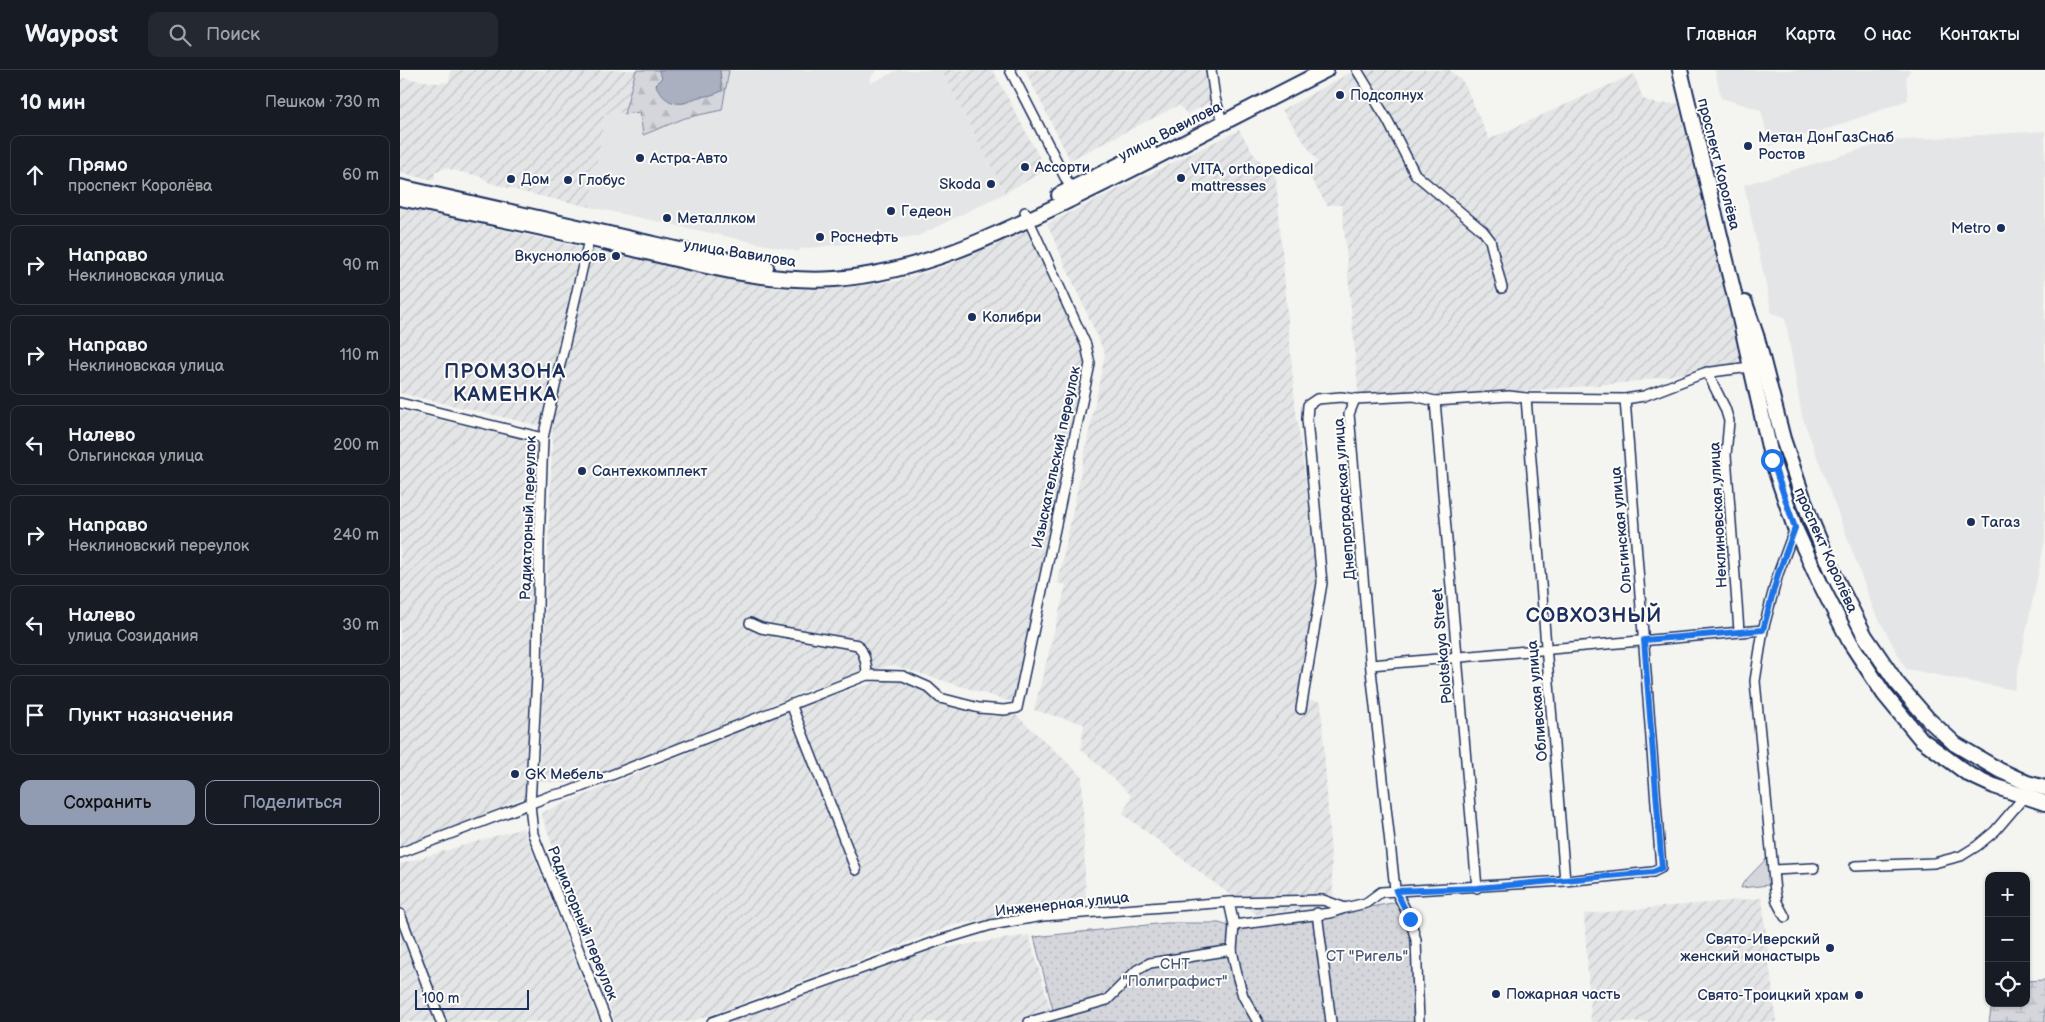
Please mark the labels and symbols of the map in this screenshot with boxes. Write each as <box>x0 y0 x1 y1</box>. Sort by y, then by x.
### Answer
place label: Подсолнух <box>1350 86 1424 105</box>
marker: Подсолнух <box>1334 89 1346 101</box>
street label: проспект Королёва <box>1693 96 1744 232</box>
street label: улица Вавилова <box>1115 97 1225 166</box>
place label: Метан ДонГазСнаб Ростов <box>1758 128 1894 164</box>
marker: Метан ДонГазСнаб Ростов <box>1742 140 1754 152</box>
place label: Астра-Авто <box>649 149 728 168</box>
marker: Астра-Авто <box>634 152 646 164</box>
place label: Ассорти <box>1034 158 1090 177</box>
place label: VITA, orthopedical mattresses <box>1191 160 1313 196</box>
marker: Ассорти <box>1019 161 1031 173</box>
place label: Дом <box>521 170 549 189</box>
place label: Глобус <box>578 171 626 190</box>
marker: VITA, orthopedical mattresses <box>1175 172 1187 184</box>
marker: Дом <box>505 173 517 185</box>
marker: Глобус <box>562 174 574 186</box>
place label: Skoda <box>939 175 981 194</box>
marker: Skoda <box>985 178 997 190</box>
place label: Гедеон <box>901 202 951 221</box>
marker: Гедеон <box>885 205 897 217</box>
place label: Металлком <box>677 209 756 228</box>
marker: Металлком <box>661 212 673 224</box>
place label: Metro <box>1951 219 1991 238</box>
marker: Metro <box>1995 222 2007 234</box>
place label: Роснефть <box>830 228 899 247</box>
marker: Роснефть <box>814 231 826 243</box>
street label: улица Вавилова <box>683 235 797 272</box>
place label: Вкуснолюбов <box>514 247 606 266</box>
marker: Вкуснолюбов <box>610 250 622 262</box>
place label: Колибри <box>982 308 1041 327</box>
marker: Колибри <box>966 311 978 323</box>
district label: ПРОМЗОНА КАМЕНКА <box>444 360 566 407</box>
street label: Изыскательский переулок <box>1028 364 1085 550</box>
street label: Днепроградская улица <box>1329 417 1360 581</box>
street label: Радиаторный переулок <box>516 435 541 601</box>
street label: Неклиновская улица <box>1705 441 1732 589</box>
route start <box>1761 449 1784 472</box>
place label: Сантехкомплект <box>592 462 708 481</box>
marker: Сантехкомплект <box>576 465 588 477</box>
street label: Ольгинская улица <box>1606 466 1637 594</box>
street label: проспект Королёва <box>1789 484 1862 616</box>
place label: Тагаз <box>1981 513 2020 532</box>
marker: Тагаз <box>1965 516 1977 528</box>
street label: Polotskaya Street <box>1428 587 1457 705</box>
district label: СОВХОЗНЫЙ <box>1526 602 1662 628</box>
street label: Обливская улица <box>1523 639 1552 762</box>
place label: GK Мебель <box>525 765 604 784</box>
marker: GK Мебель <box>509 768 521 780</box>
street label: Радиаторный переулок <box>543 843 622 1003</box>
street label: Инженерная улица <box>994 888 1130 921</box>
route end <box>1399 908 1422 931</box>
place label: Свято-Иверский женский монастырь <box>1680 930 1821 966</box>
marker: Свято-Иверский женский монастырь <box>1824 942 1836 954</box>
park label: СТ "Ригель" <box>1326 947 1408 966</box>
park label: СНТ "Полиграфист" <box>1122 955 1228 991</box>
place label: Пожарная часть <box>1506 985 1621 1004</box>
place label: Свято-Троицкий храм <box>1698 986 1849 1005</box>
scale bar <box>415 987 529 1010</box>
marker: Пожарная часть <box>1490 988 1502 1000</box>
marker: Свято-Троицкий храм <box>1853 989 1865 1001</box>

